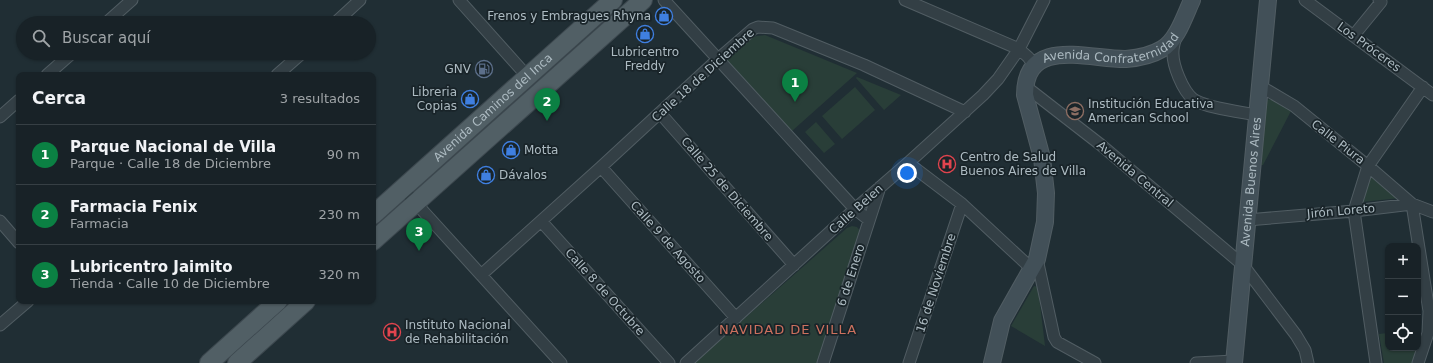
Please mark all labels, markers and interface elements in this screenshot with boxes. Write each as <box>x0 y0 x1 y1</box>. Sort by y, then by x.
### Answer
shop icon: Frenos y Embragues Rhyna <box>654 6 674 26</box>
place label: Frenos y Embragues Rhyna <box>487 9 651 23</box>
search box <box>16 16 376 60</box>
street label: Los Próceres <box>1334 19 1404 75</box>
shop icon: Lubricentro Freddy <box>635 24 655 44</box>
street label: Calle 18 de Diciembre <box>649 25 757 125</box>
icon: search <box>30 27 52 49</box>
text: Buscar aquí <box>62 29 150 47</box>
street label: Avenida Confraternidad <box>1041 30 1182 66</box>
place label: Lubricentro Freddy <box>611 45 679 73</box>
street label: Avenida Caminos del Inca <box>431 51 555 164</box>
fuel station icon: GNV <box>474 59 494 79</box>
place label: GNV <box>445 62 472 76</box>
pin: 1 <box>782 69 808 102</box>
place label: Libreria Copias <box>412 85 457 113</box>
text: Cerca <box>32 88 86 108</box>
pin: 2 <box>534 88 560 121</box>
shop icon: Libreria Copias <box>460 89 480 109</box>
text: 3 resultados <box>280 91 360 106</box>
place label: Institución Educativa American School <box>1088 97 1214 125</box>
school or university icon: Institución Educativa American School <box>1065 101 1085 121</box>
street label: Avenida Buenos Aires <box>1238 116 1264 247</box>
street label: Calle Piura <box>1309 117 1367 167</box>
street label: Calle 25 de Diciembre <box>678 134 776 244</box>
text: Parque Nacional de Villa <box>70 138 276 156</box>
street label: Avenida Central <box>1094 138 1176 210</box>
shop icon: Motta <box>501 140 521 160</box>
place label: Motta <box>524 143 558 157</box>
text: 1 <box>40 147 50 162</box>
text: 90 m <box>327 147 360 162</box>
place label: Centro de Salud Buenos Aires de Villa <box>960 150 1086 178</box>
hospital icon: Centro de Salud Buenos Aires de Villa <box>937 154 957 174</box>
text: Parque · Calle 18 de Diciembre <box>70 156 271 171</box>
your location <box>897 163 917 183</box>
shop icon: Dávalos <box>476 165 496 185</box>
place label: Dávalos <box>499 168 547 182</box>
street label: Calle Belen <box>826 181 886 237</box>
text: Farmacia Fenix <box>70 198 197 216</box>
street label: Calle 9 de Agosto <box>628 198 708 286</box>
street label: Jirón Loreto <box>1305 201 1376 221</box>
text: 2 <box>40 207 50 222</box>
text: 230 m <box>318 207 360 222</box>
text: Farmacia <box>70 216 129 231</box>
pin: 3 <box>406 218 432 251</box>
street label: 16 de Noviembre <box>913 232 959 334</box>
street label: 6 de Enero <box>834 242 868 308</box>
map controls <box>1385 243 1421 351</box>
button: + <box>1385 243 1421 279</box>
street label: Calle 8 de Octubre <box>562 246 648 338</box>
text: Lubricentro Jaimito <box>70 258 232 276</box>
text: 3 <box>40 267 50 282</box>
text: 320 m <box>318 267 360 282</box>
text: Tienda · Calle 10 de Diciembre <box>70 276 270 291</box>
button: − <box>1385 279 1421 315</box>
button: locate <box>1385 315 1421 351</box>
place label: Instituto Nacional de Rehabilitación <box>405 318 511 346</box>
hospital icon: Instituto Nacional de Rehabilitación <box>382 322 402 342</box>
district label: NAVIDAD DE VILLA <box>719 322 857 337</box>

